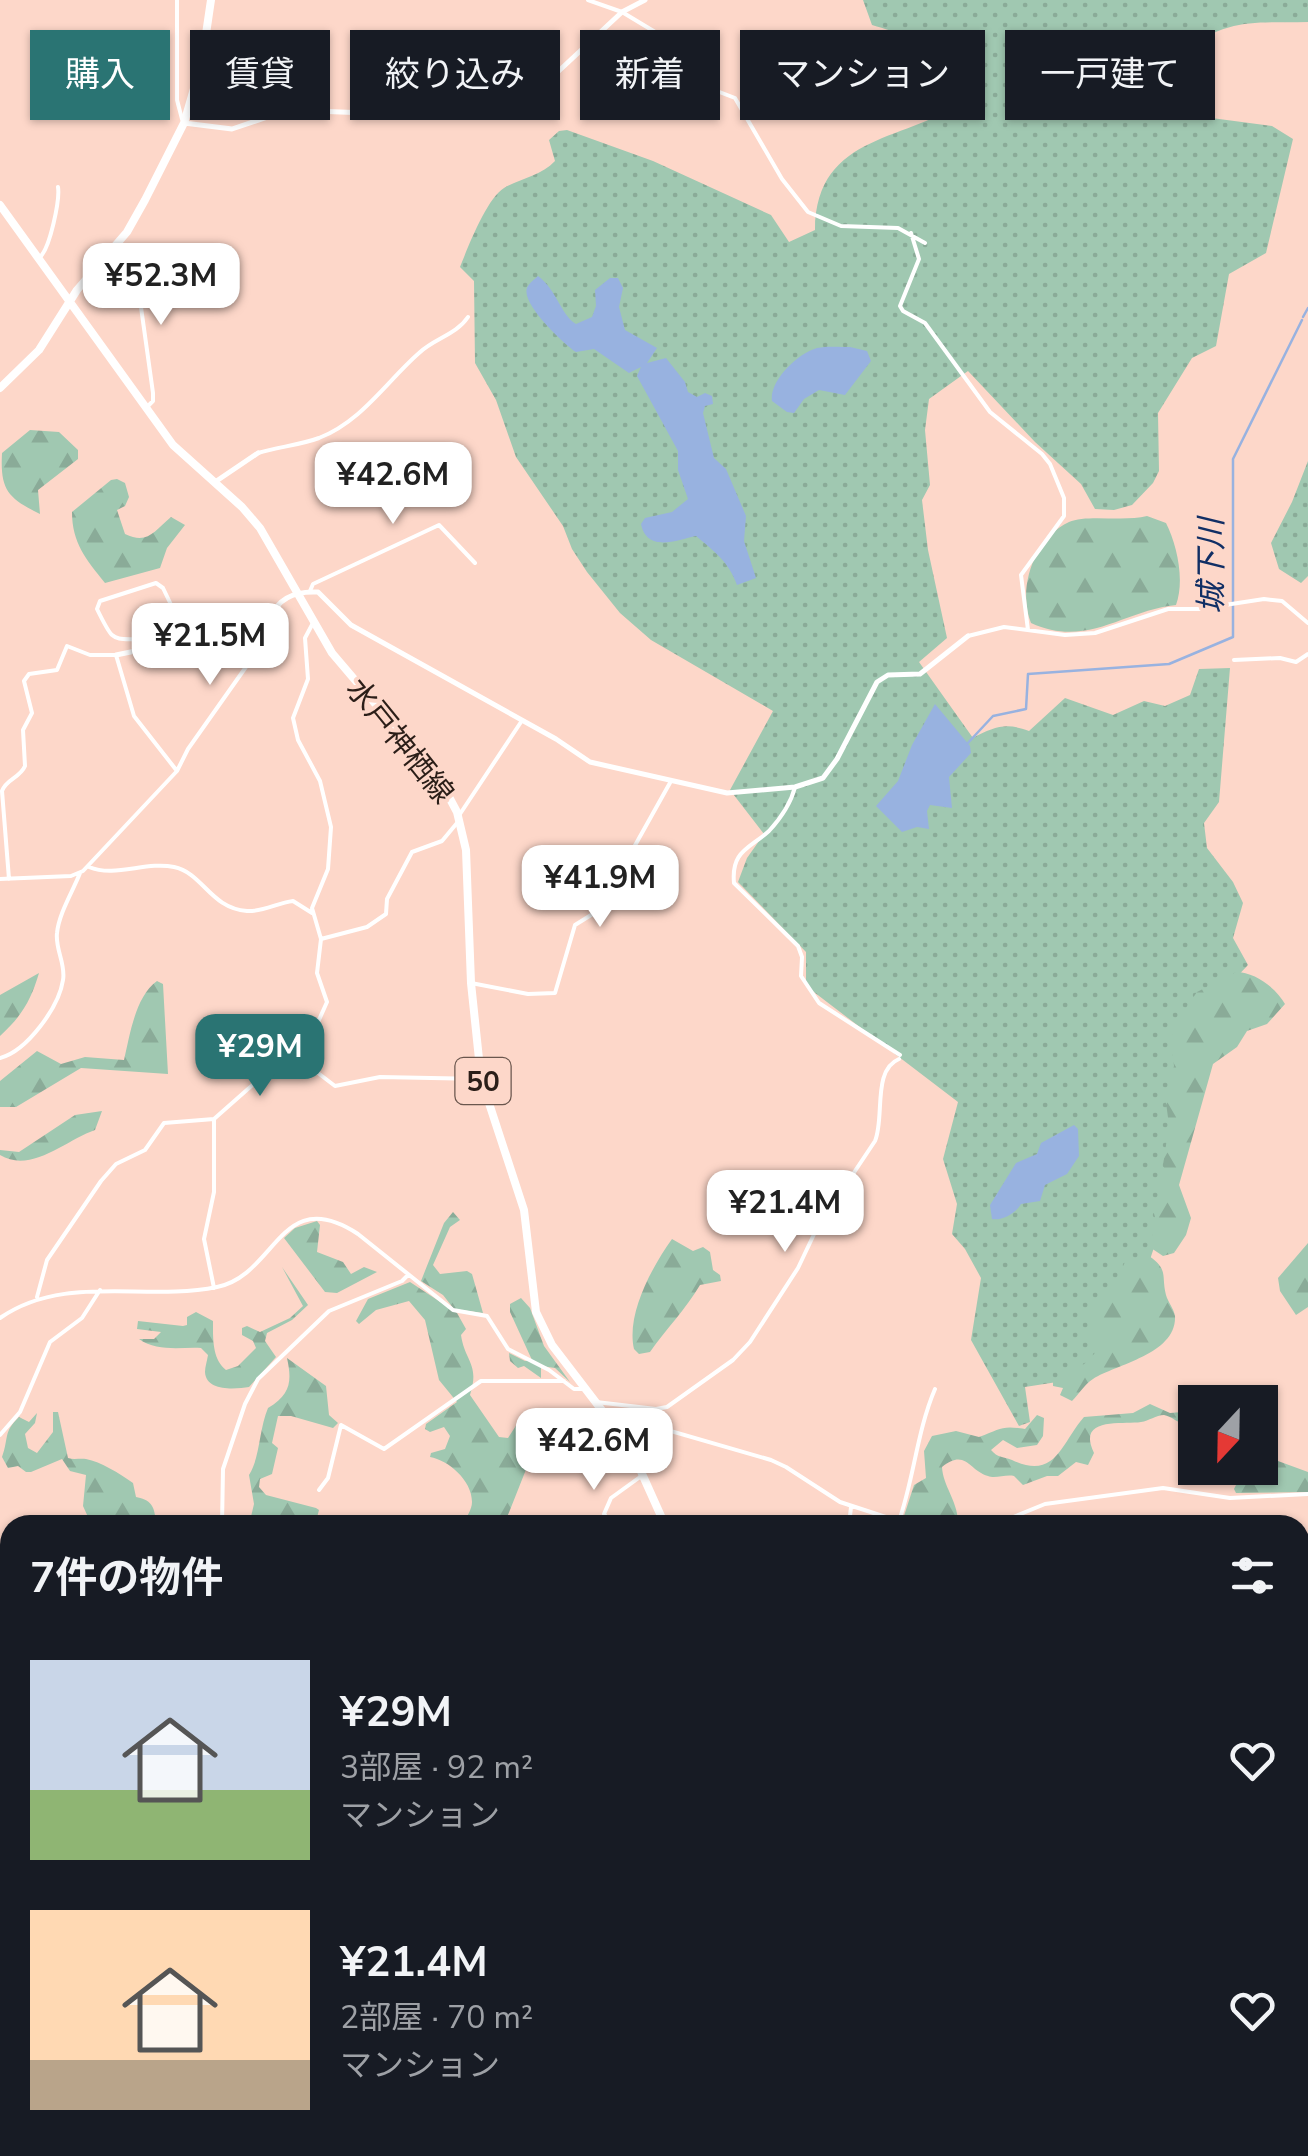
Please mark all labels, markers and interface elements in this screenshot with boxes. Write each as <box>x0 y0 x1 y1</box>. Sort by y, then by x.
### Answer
chip: 購入 <box>30 30 170 120</box>
chip: 賃貸 <box>190 30 330 120</box>
chip: 絞り込み <box>350 30 560 120</box>
chip: 新着 <box>580 30 720 120</box>
chip: マンション <box>740 30 985 120</box>
chip: 一戸建て <box>1005 30 1215 120</box>
pin: ¥52.3M <box>80 243 242 328</box>
text: ¥52.3M <box>105 254 217 297</box>
pin: ¥42.6M <box>312 442 474 527</box>
text: ¥42.6M <box>337 453 449 496</box>
water label: 城下川 <box>1190 515 1233 614</box>
pin: ¥21.5M <box>129 603 291 688</box>
text: ¥21.5M <box>154 614 266 657</box>
street label: 水戸神栖線 <box>336 670 463 813</box>
pin: ¥41.9M <box>519 845 681 930</box>
text: ¥41.9M <box>544 856 656 899</box>
pin: ¥29M <box>201 1014 319 1099</box>
text: ¥29M <box>217 1025 303 1068</box>
road number: 50 <box>456 1058 510 1104</box>
pin: ¥21.4M <box>704 1170 866 1255</box>
text: ¥21.4M <box>729 1181 841 1224</box>
north arrow <box>1178 1385 1278 1485</box>
map controls <box>1178 1385 1278 1485</box>
pin: ¥42.6M <box>513 1408 675 1493</box>
text: ¥42.6M <box>538 1419 650 1462</box>
icon: filters <box>1225 1548 1280 1603</box>
text: 7件の物件 <box>30 1550 223 1607</box>
text: ¥29M <box>340 1684 452 1741</box>
icon: home <box>110 1700 230 1820</box>
icon: heart <box>1225 1733 1280 1788</box>
text: 3部屋 · 92 m² <box>340 1746 533 1789</box>
text: マンション <box>340 1794 500 1837</box>
text: ¥21.4M <box>340 1934 488 1991</box>
icon: home <box>110 1950 230 2070</box>
icon: heart <box>1225 1983 1280 2038</box>
text: 2部屋 · 70 m² <box>340 1996 533 2039</box>
text: マンション <box>340 2044 500 2087</box>

